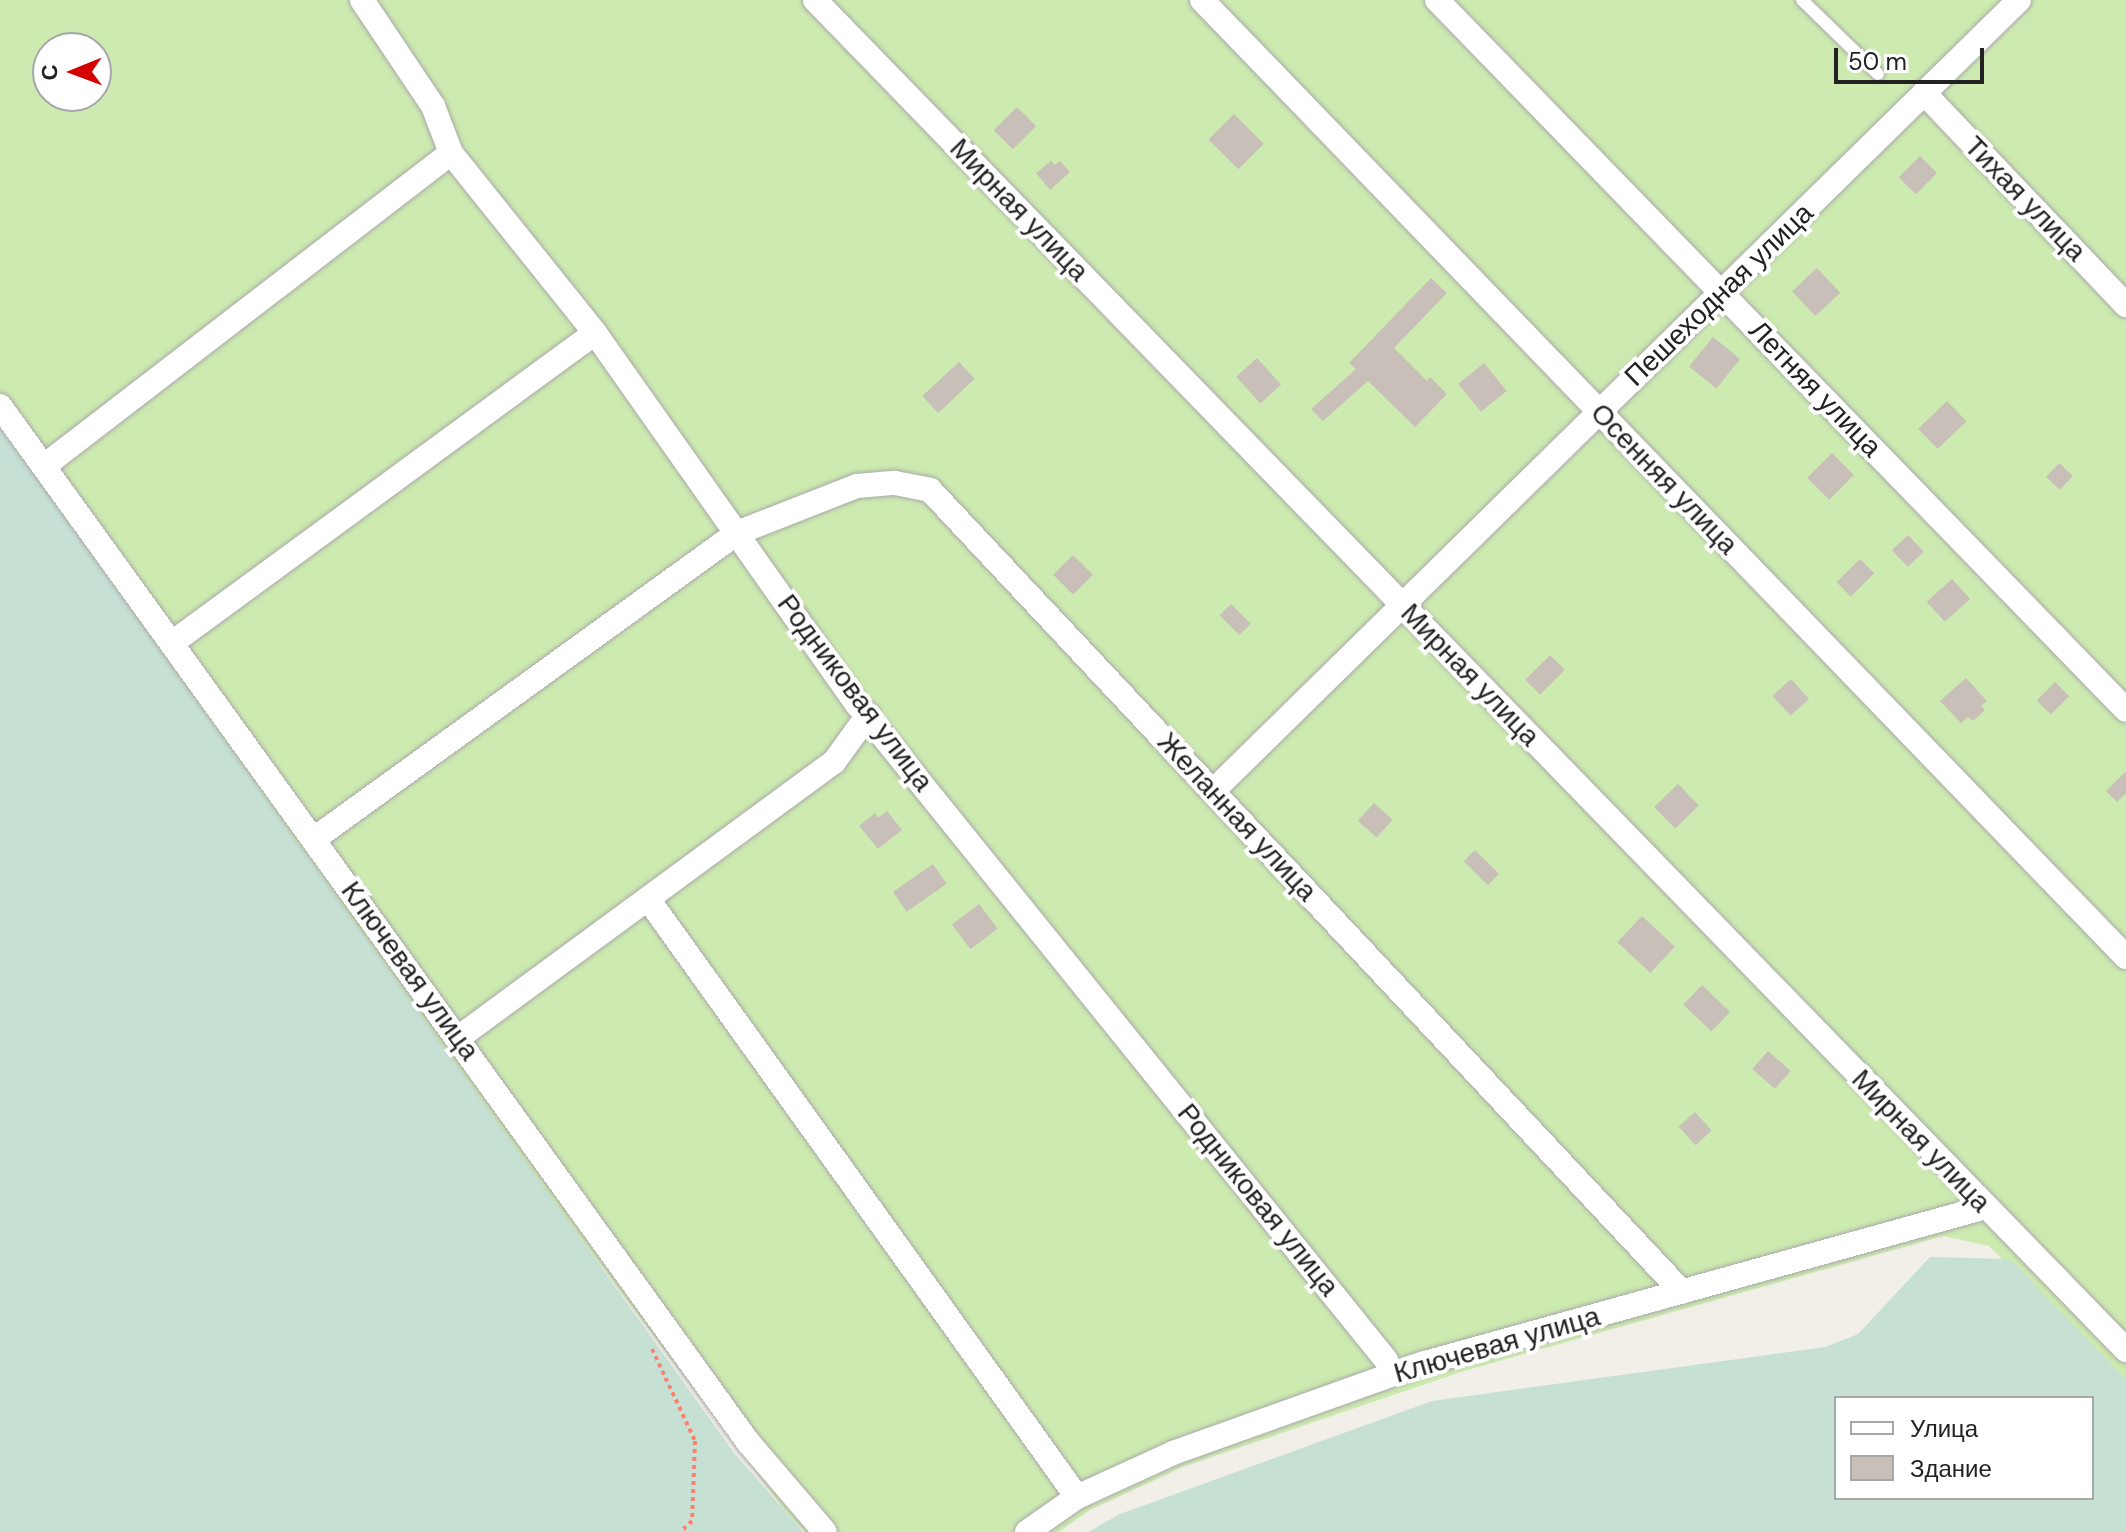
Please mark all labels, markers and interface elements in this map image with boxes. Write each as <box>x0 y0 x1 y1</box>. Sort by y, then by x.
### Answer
north arrow <box>32 32 112 112</box>
scale bar <box>1838 32 1988 82</box>
text: 50 m <box>1848 46 1907 77</box>
text: С <box>35 64 64 81</box>
street label: Тихая улица <box>1957 130 2093 268</box>
street label: Мирная улица <box>943 132 1095 288</box>
street label: Пешеходная улица <box>1618 197 1820 393</box>
street label: Летняя улица <box>1742 314 1888 464</box>
street label: Осенняя улица <box>1583 396 1745 562</box>
street label: Родниковая улица <box>770 588 940 798</box>
street label: Мирная улица <box>1394 597 1546 753</box>
street label: Желанная улица <box>1150 726 1324 908</box>
street label: Ключевая улица <box>334 875 486 1067</box>
street label: Мирная улица <box>1845 1063 1997 1219</box>
street label: Родниковая улица <box>1170 1097 1346 1303</box>
street label: Ключевая улица <box>1390 1300 1604 1390</box>
legend <box>1834 1396 2094 1500</box>
text: Улица <box>1910 1413 1978 1444</box>
text: Здание <box>1910 1453 1992 1484</box>

